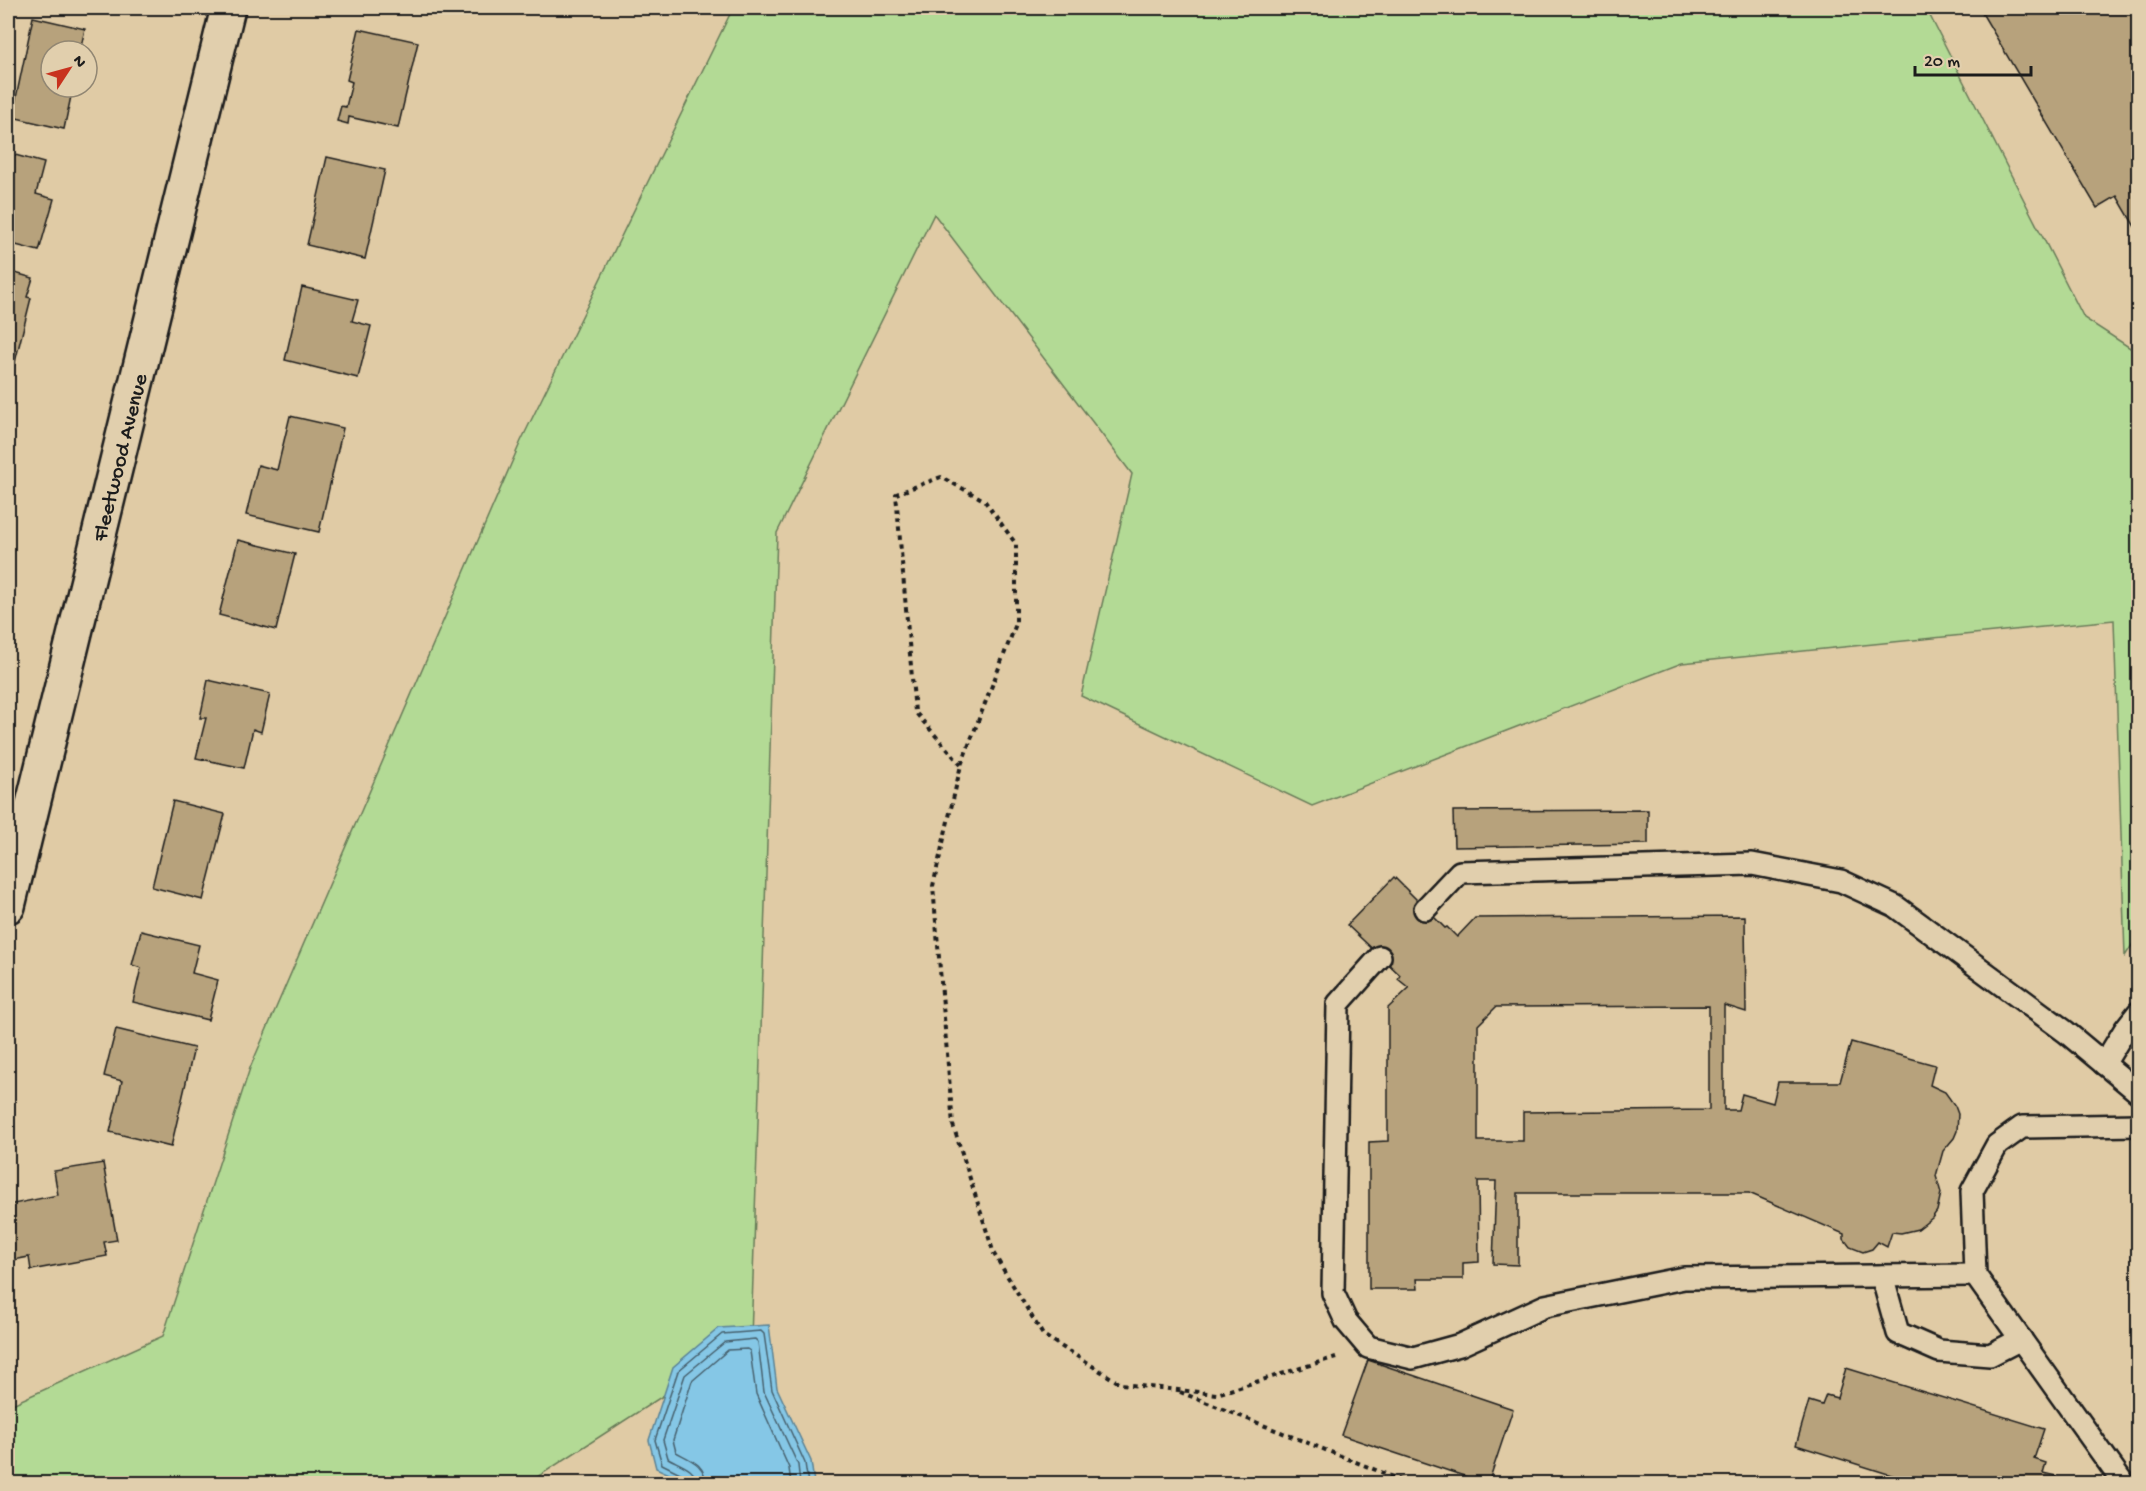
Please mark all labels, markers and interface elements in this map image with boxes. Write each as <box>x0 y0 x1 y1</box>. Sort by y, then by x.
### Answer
north arrow <box>39 39 99 99</box>
scale bar <box>1915 39 2030 77</box>
text: N <box>68 52 89 72</box>
text: 20 m <box>1924 52 1960 73</box>
street label: Fleetwood Avenue <box>88 371 155 546</box>

